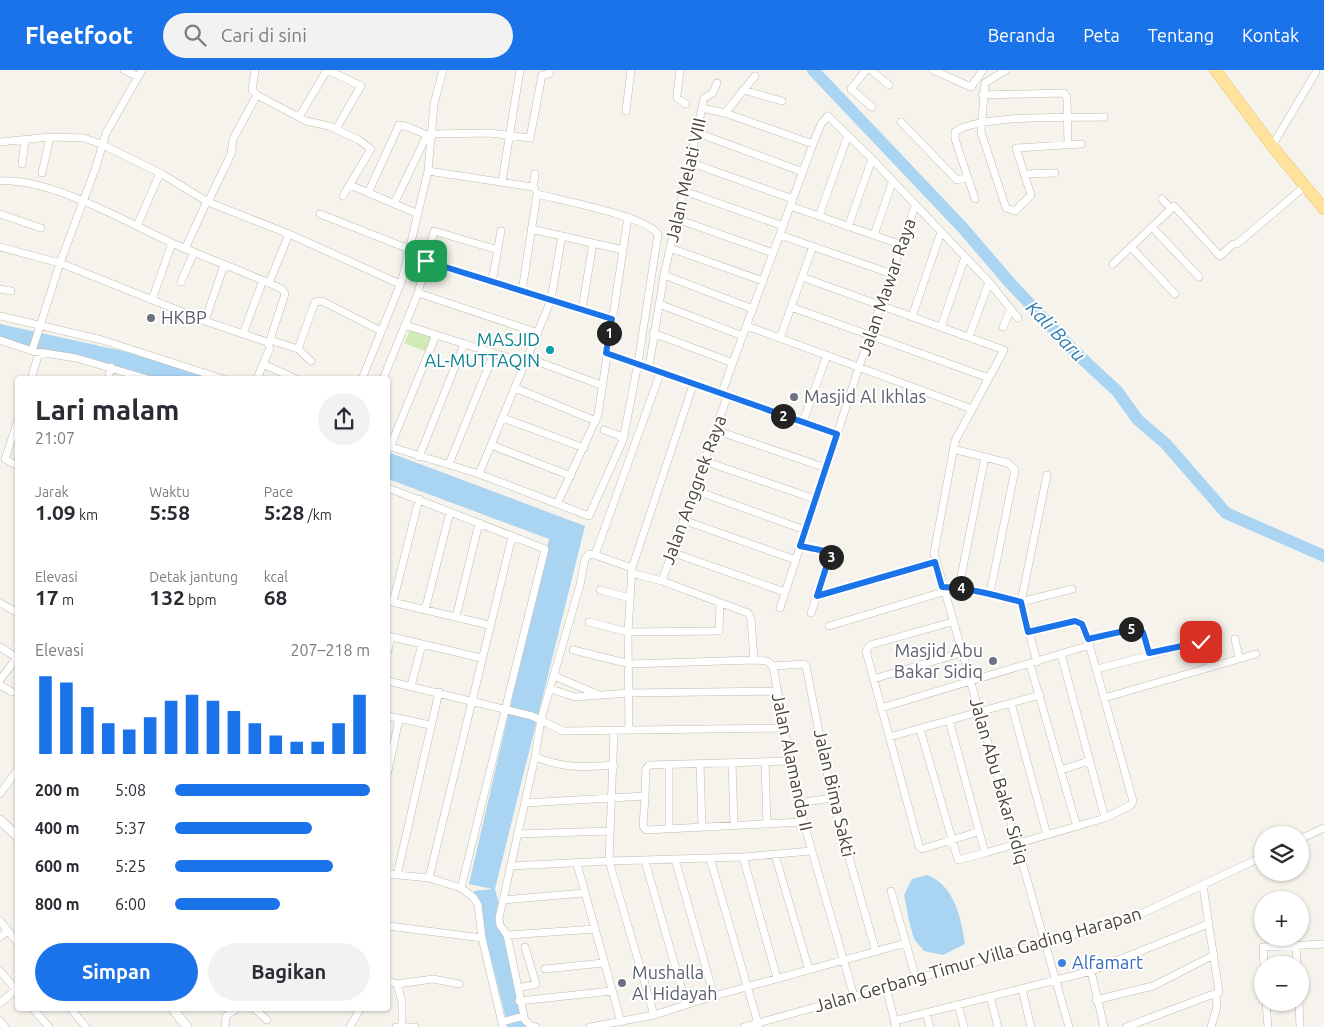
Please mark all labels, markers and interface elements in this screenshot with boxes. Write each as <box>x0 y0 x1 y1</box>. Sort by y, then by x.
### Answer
search box <box>163 13 513 58</box>
icon: search <box>181 21 209 49</box>
text: Fleetfoot <box>25 22 133 49</box>
text: Cari di sini <box>221 24 307 46</box>
text: Beranda <box>988 25 1055 45</box>
text: Peta <box>1083 25 1120 45</box>
text: Tentang <box>1148 25 1214 45</box>
text: Kontak <box>1242 25 1299 45</box>
street label: Jalan Melati VIII <box>661 116 709 244</box>
street label: Jalan Mawar Raya <box>853 215 919 358</box>
pin <box>405 240 447 282</box>
icon: arrive <box>412 247 440 275</box>
water label: Kali Baru <box>1022 296 1090 366</box>
place label: HKBP <box>161 307 207 327</box>
marker: HKBP <box>145 312 157 324</box>
pin: 1 <box>596 320 622 346</box>
text: 1 <box>606 325 613 341</box>
place label: MASJID AL-MUTTAQIN <box>425 329 540 371</box>
marker: MASJID AL-MUTTAQIN <box>544 344 556 356</box>
place label: Masjid Al Ikhlas <box>804 386 927 406</box>
marker: Masjid Al Ikhlas <box>788 391 800 403</box>
button: share <box>318 393 370 445</box>
text: Lari malam <box>35 394 179 425</box>
pin: 2 <box>770 404 796 428</box>
text: 2 <box>780 408 787 424</box>
street label: Jalan Anggrek Raya <box>657 412 729 567</box>
text: 21:07 <box>35 429 75 447</box>
text: Jarak <box>35 484 69 500</box>
text: Waktu <box>149 484 190 500</box>
text: Pace <box>264 484 293 500</box>
text: 1.09 <box>35 500 76 524</box>
text: 5:58 <box>149 500 190 524</box>
text: 5:28 <box>264 500 304 524</box>
text: km <box>76 507 98 523</box>
text: /km <box>304 507 332 523</box>
pin: 3 <box>818 544 844 570</box>
text: 3 <box>828 549 835 565</box>
text: Elevasi <box>35 569 78 585</box>
text: Detak jantung <box>149 569 238 585</box>
text: kcal <box>264 569 288 585</box>
pin: 4 <box>948 576 974 600</box>
text: 4 <box>958 580 965 596</box>
text: 17 <box>35 585 59 609</box>
text: 132 <box>149 585 185 609</box>
text: 68 <box>264 585 287 609</box>
text: m <box>59 592 74 608</box>
text: bpm <box>185 592 217 608</box>
pin: 5 <box>1118 616 1144 642</box>
text: 5 <box>1128 621 1135 637</box>
pin <box>1180 621 1222 663</box>
icon: check <box>1187 628 1215 656</box>
place label: Masjid Abu Bakar Sidiq <box>894 640 983 681</box>
text: Elevasi <box>35 641 84 659</box>
text: 207–218 m <box>290 641 370 659</box>
marker: Masjid Abu Bakar Sidiq <box>987 655 999 667</box>
street label: Jalan Alamanda II <box>769 691 817 833</box>
street label: Jalan Abu Bakar Sidiq <box>967 695 1033 866</box>
street label: Jalan Bima Sakti <box>811 727 859 859</box>
text: 200 m <box>35 781 80 799</box>
text: 5:08 <box>115 781 146 799</box>
text: 400 m <box>35 819 80 837</box>
text: 5:37 <box>115 819 146 837</box>
map controls <box>1254 826 1309 1011</box>
button: layers <box>1254 826 1309 881</box>
text: 600 m <box>35 857 80 875</box>
text: 5:25 <box>115 857 146 875</box>
button: + <box>1254 891 1309 946</box>
text: 800 m <box>35 895 80 913</box>
text: 6:00 <box>115 895 146 913</box>
street label: Jalan Gerbang Timur Villa Gading Harapan <box>812 903 1144 1015</box>
button: Simpan <box>35 943 198 1001</box>
button: Bagikan <box>208 943 370 1001</box>
place label: Alfamart <box>1072 952 1143 972</box>
button: − <box>1254 956 1309 1011</box>
marker: Alfamart <box>1056 957 1068 969</box>
place label: Mushalla Al Hidayah <box>632 962 717 1003</box>
marker: Mushalla Al Hidayah <box>616 977 628 989</box>

